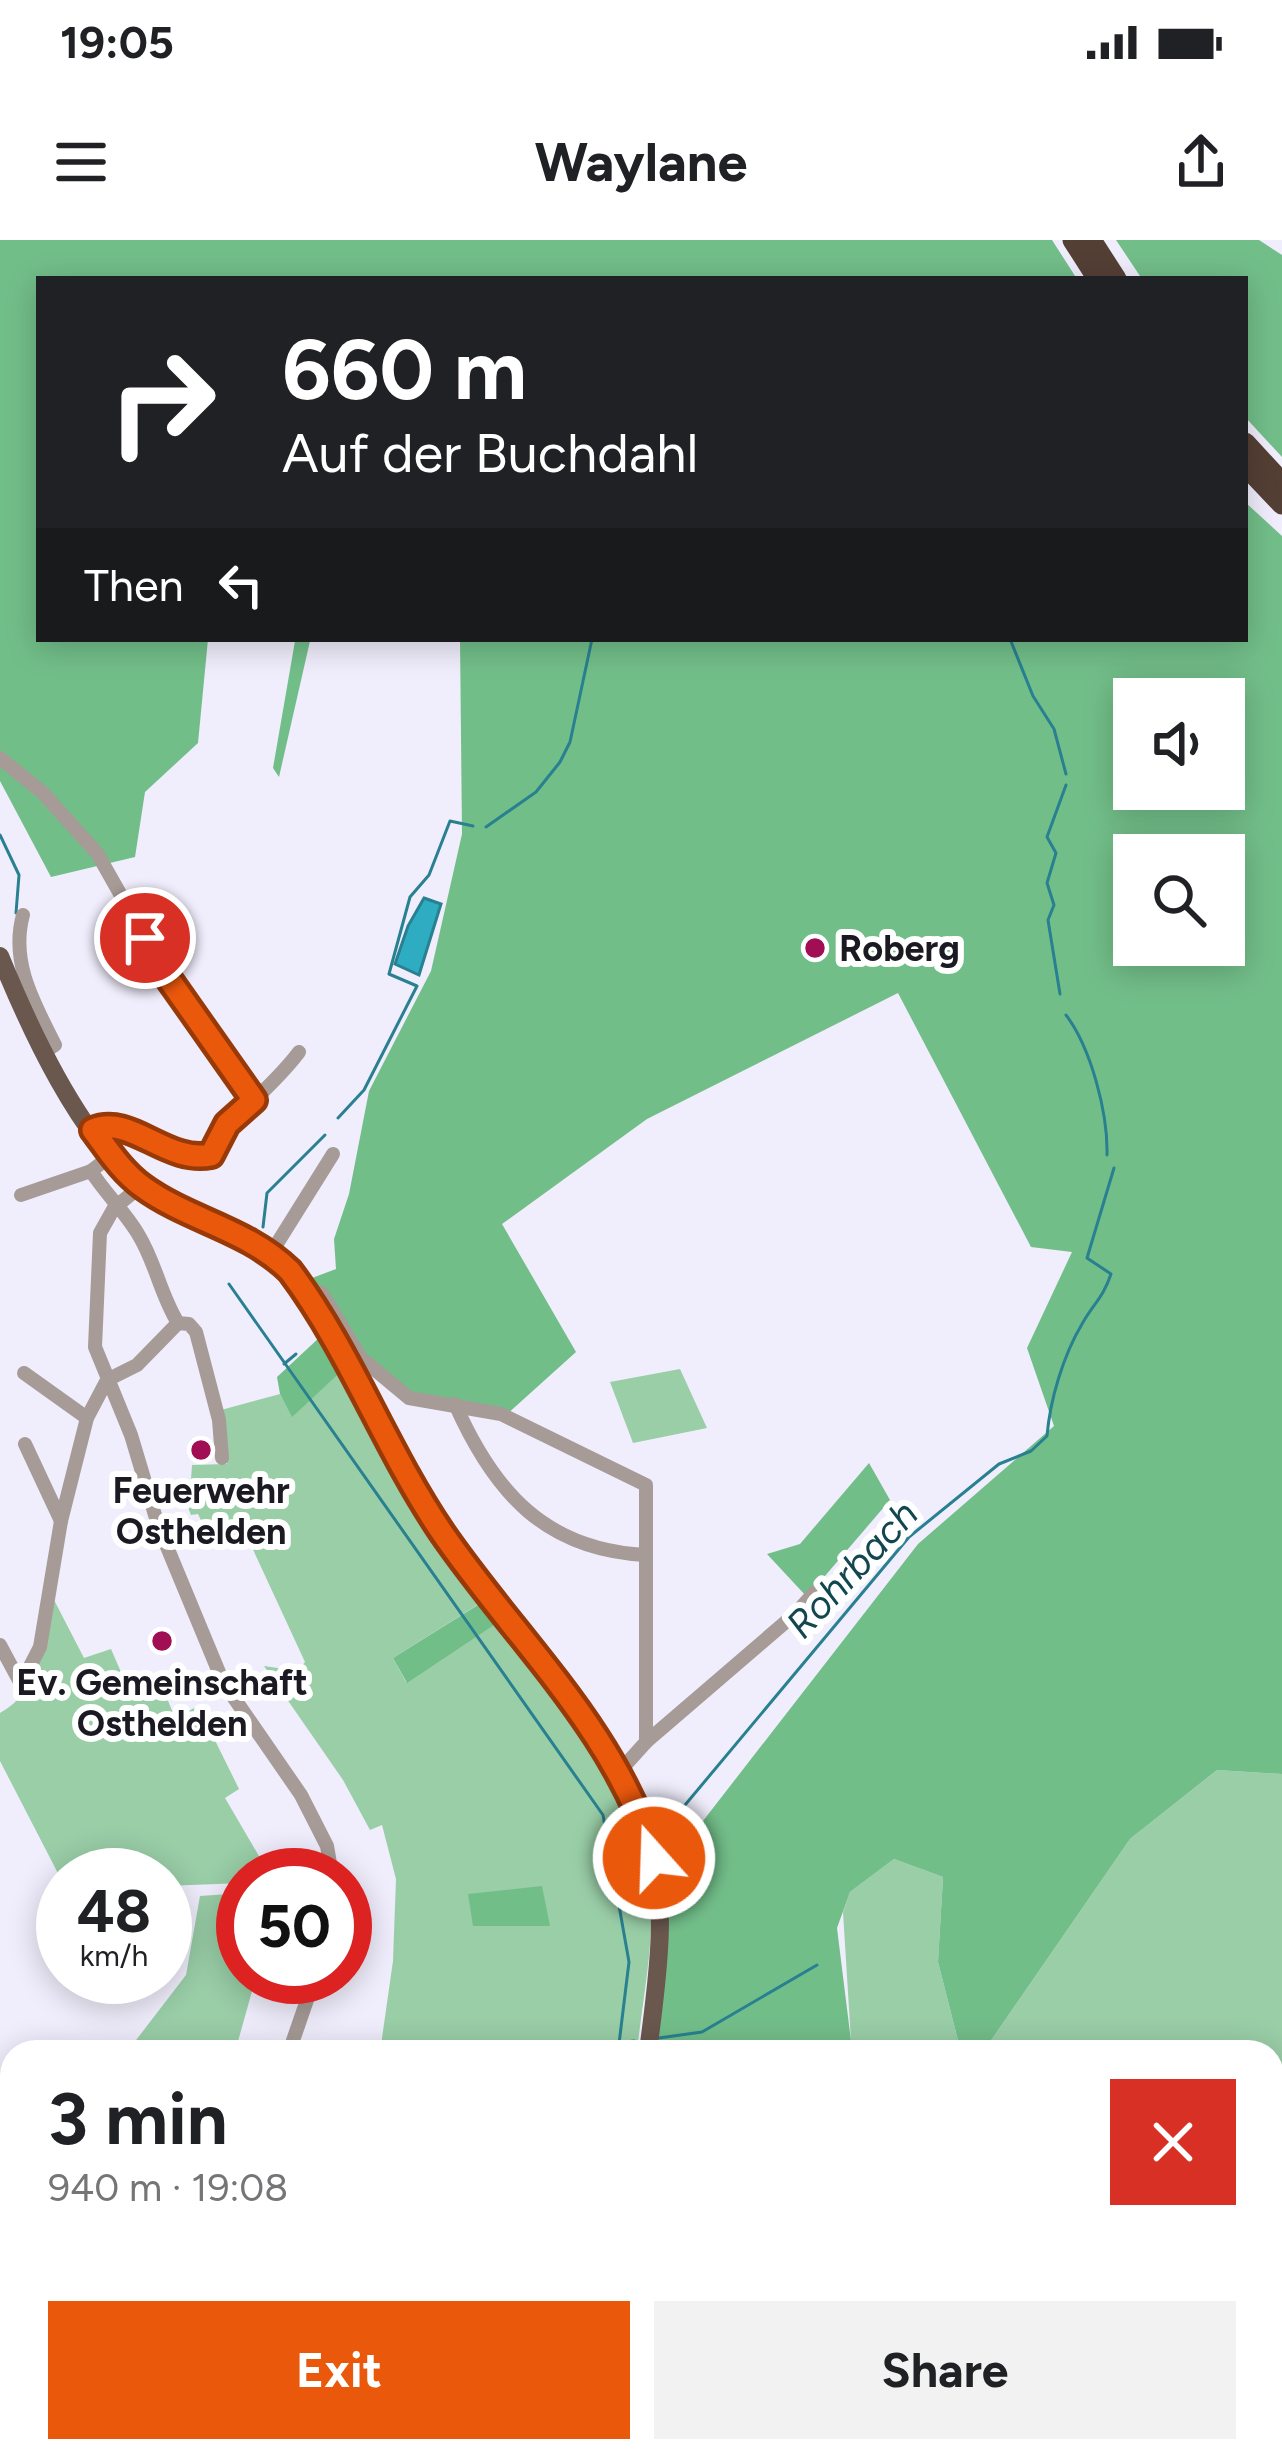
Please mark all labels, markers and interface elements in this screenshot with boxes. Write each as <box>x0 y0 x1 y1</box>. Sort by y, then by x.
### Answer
text: 19:05 <box>60 15 174 69</box>
icon: menu <box>48 129 114 195</box>
icon: share <box>1168 129 1234 195</box>
text: Waylane <box>535 130 747 195</box>
text: 660 m <box>282 319 527 420</box>
icon: right <box>84 324 240 480</box>
text: Auf der Buchdahl <box>282 421 698 486</box>
icon: left <box>208 552 274 618</box>
text: Then <box>84 558 184 612</box>
map controls <box>1113 678 1245 966</box>
button: sound <box>1113 678 1245 810</box>
button: search <box>1113 834 1245 966</box>
pin <box>94 887 196 989</box>
icon: arrive <box>112 905 178 971</box>
place label: Roberg <box>839 927 960 970</box>
marker: Roberg <box>802 935 828 961</box>
marker: Feuerwehr Osthelden <box>188 1437 214 1463</box>
place label: Feuerwehr Osthelden <box>112 1469 290 1553</box>
water label: Rohrbach <box>777 1490 927 1648</box>
marker: Ev. Gemeinschaft Osthelden <box>149 1628 175 1654</box>
place label: Ev. Gemeinschaft Osthelden <box>16 1661 308 1745</box>
position arrow <box>591 1795 717 1921</box>
speed limit sign: 50 <box>216 1848 372 2004</box>
text: 48 <box>77 1875 151 1947</box>
text: km/h <box>80 1937 148 1974</box>
text: 3 min <box>48 2076 228 2162</box>
button: close <box>1110 2079 1236 2205</box>
text: 940 m · 19:08 <box>48 2164 288 2211</box>
button: Exit <box>48 2301 630 2439</box>
button: Share <box>654 2301 1236 2439</box>

